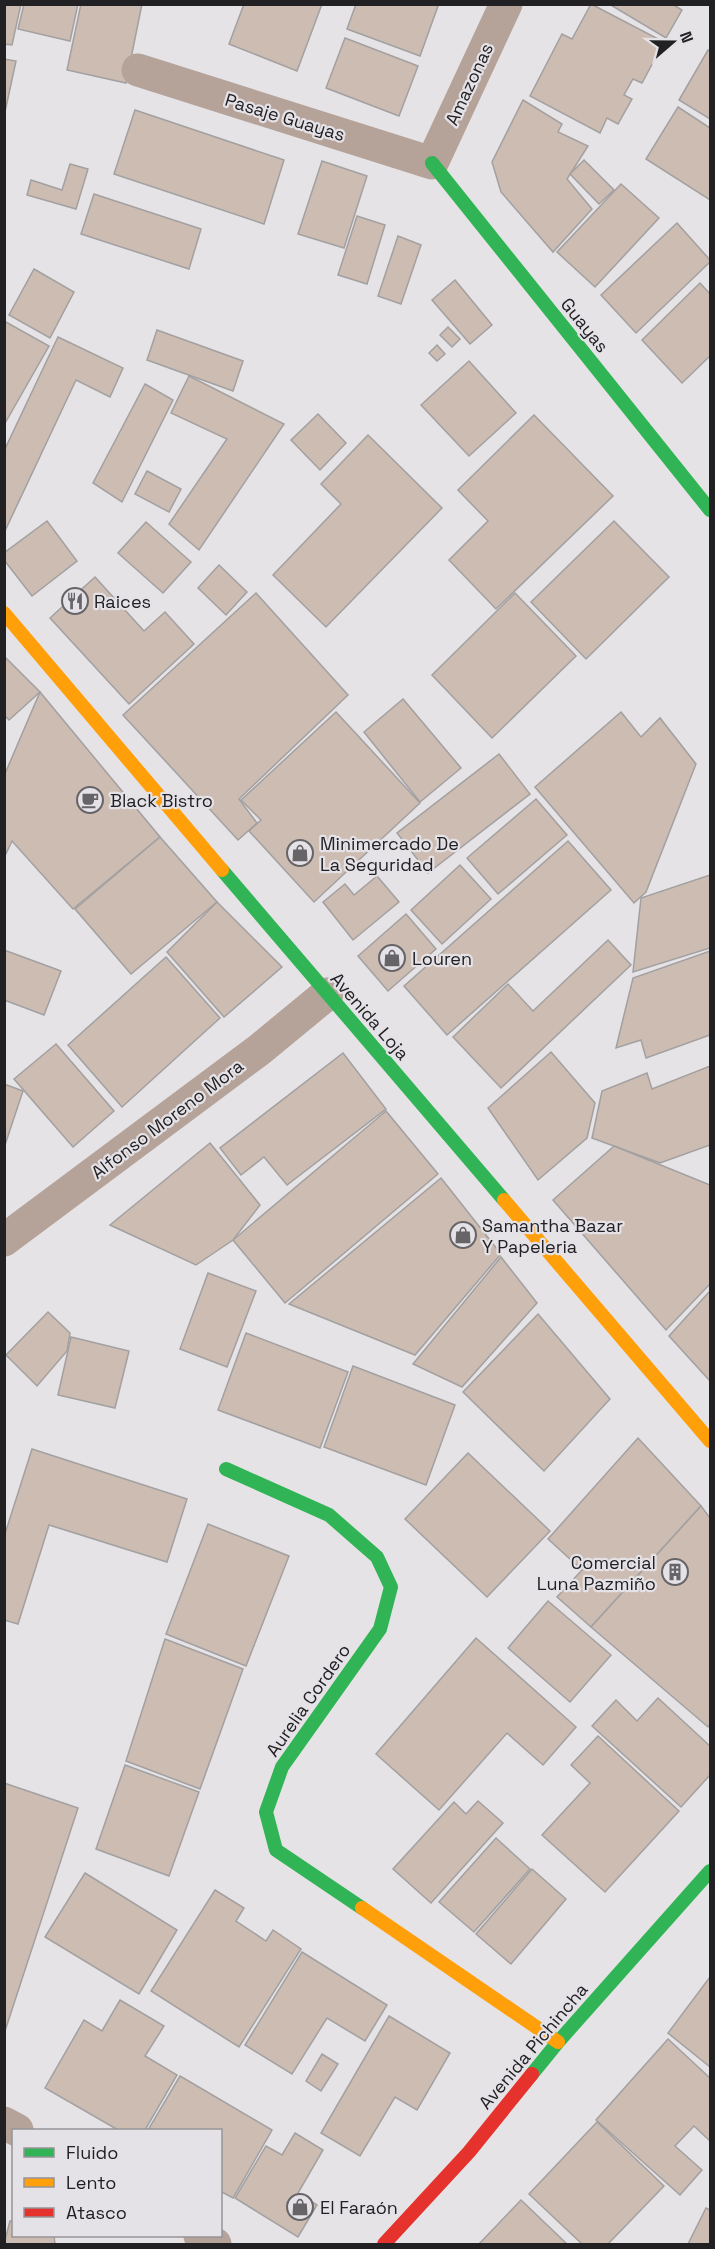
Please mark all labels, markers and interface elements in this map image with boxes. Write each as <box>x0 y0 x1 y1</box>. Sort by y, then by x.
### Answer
north arrow <box>643 12 703 72</box>
text: N <box>675 28 698 46</box>
street label: Amazonas <box>440 39 498 129</box>
street label: Pasaje Guayas <box>222 88 348 146</box>
street label: Guayas <box>556 293 614 357</box>
restaurant icon: Raices <box>60 586 90 616</box>
place label: Raices <box>94 590 151 613</box>
cafe icon: Black Bistro <box>75 785 105 815</box>
place label: Black Bistro <box>110 789 213 812</box>
place label: Minimercado De La Seguridad <box>320 832 459 876</box>
shop icon: Minimercado De La Seguridad <box>285 838 315 868</box>
shop icon: Louren <box>377 943 407 973</box>
place label: Louren <box>412 947 472 970</box>
street label: Avenida Loja <box>326 967 414 1065</box>
street label: Alfonso Moreno Mora <box>86 1054 248 1184</box>
place label: Samantha Bazar Y Papeleria <box>482 1214 623 1258</box>
shop icon: Samantha Bazar Y Papeleria <box>448 1220 478 1250</box>
place label: Comercial Luna Pazmiño <box>537 1551 656 1595</box>
building icon: Comercial Luna Pazmiño <box>660 1557 690 1587</box>
street label: Aurelia Cordero <box>261 1639 355 1761</box>
street label: Avenida Pichincha <box>474 1978 592 2114</box>
legend <box>12 2129 222 2237</box>
text: Fluido <box>66 2141 118 2164</box>
text: Lento <box>66 2171 116 2194</box>
shop icon: El Faraón <box>285 2192 315 2222</box>
place label: El Faraón <box>320 2196 398 2219</box>
text: Atasco <box>66 2201 127 2224</box>

